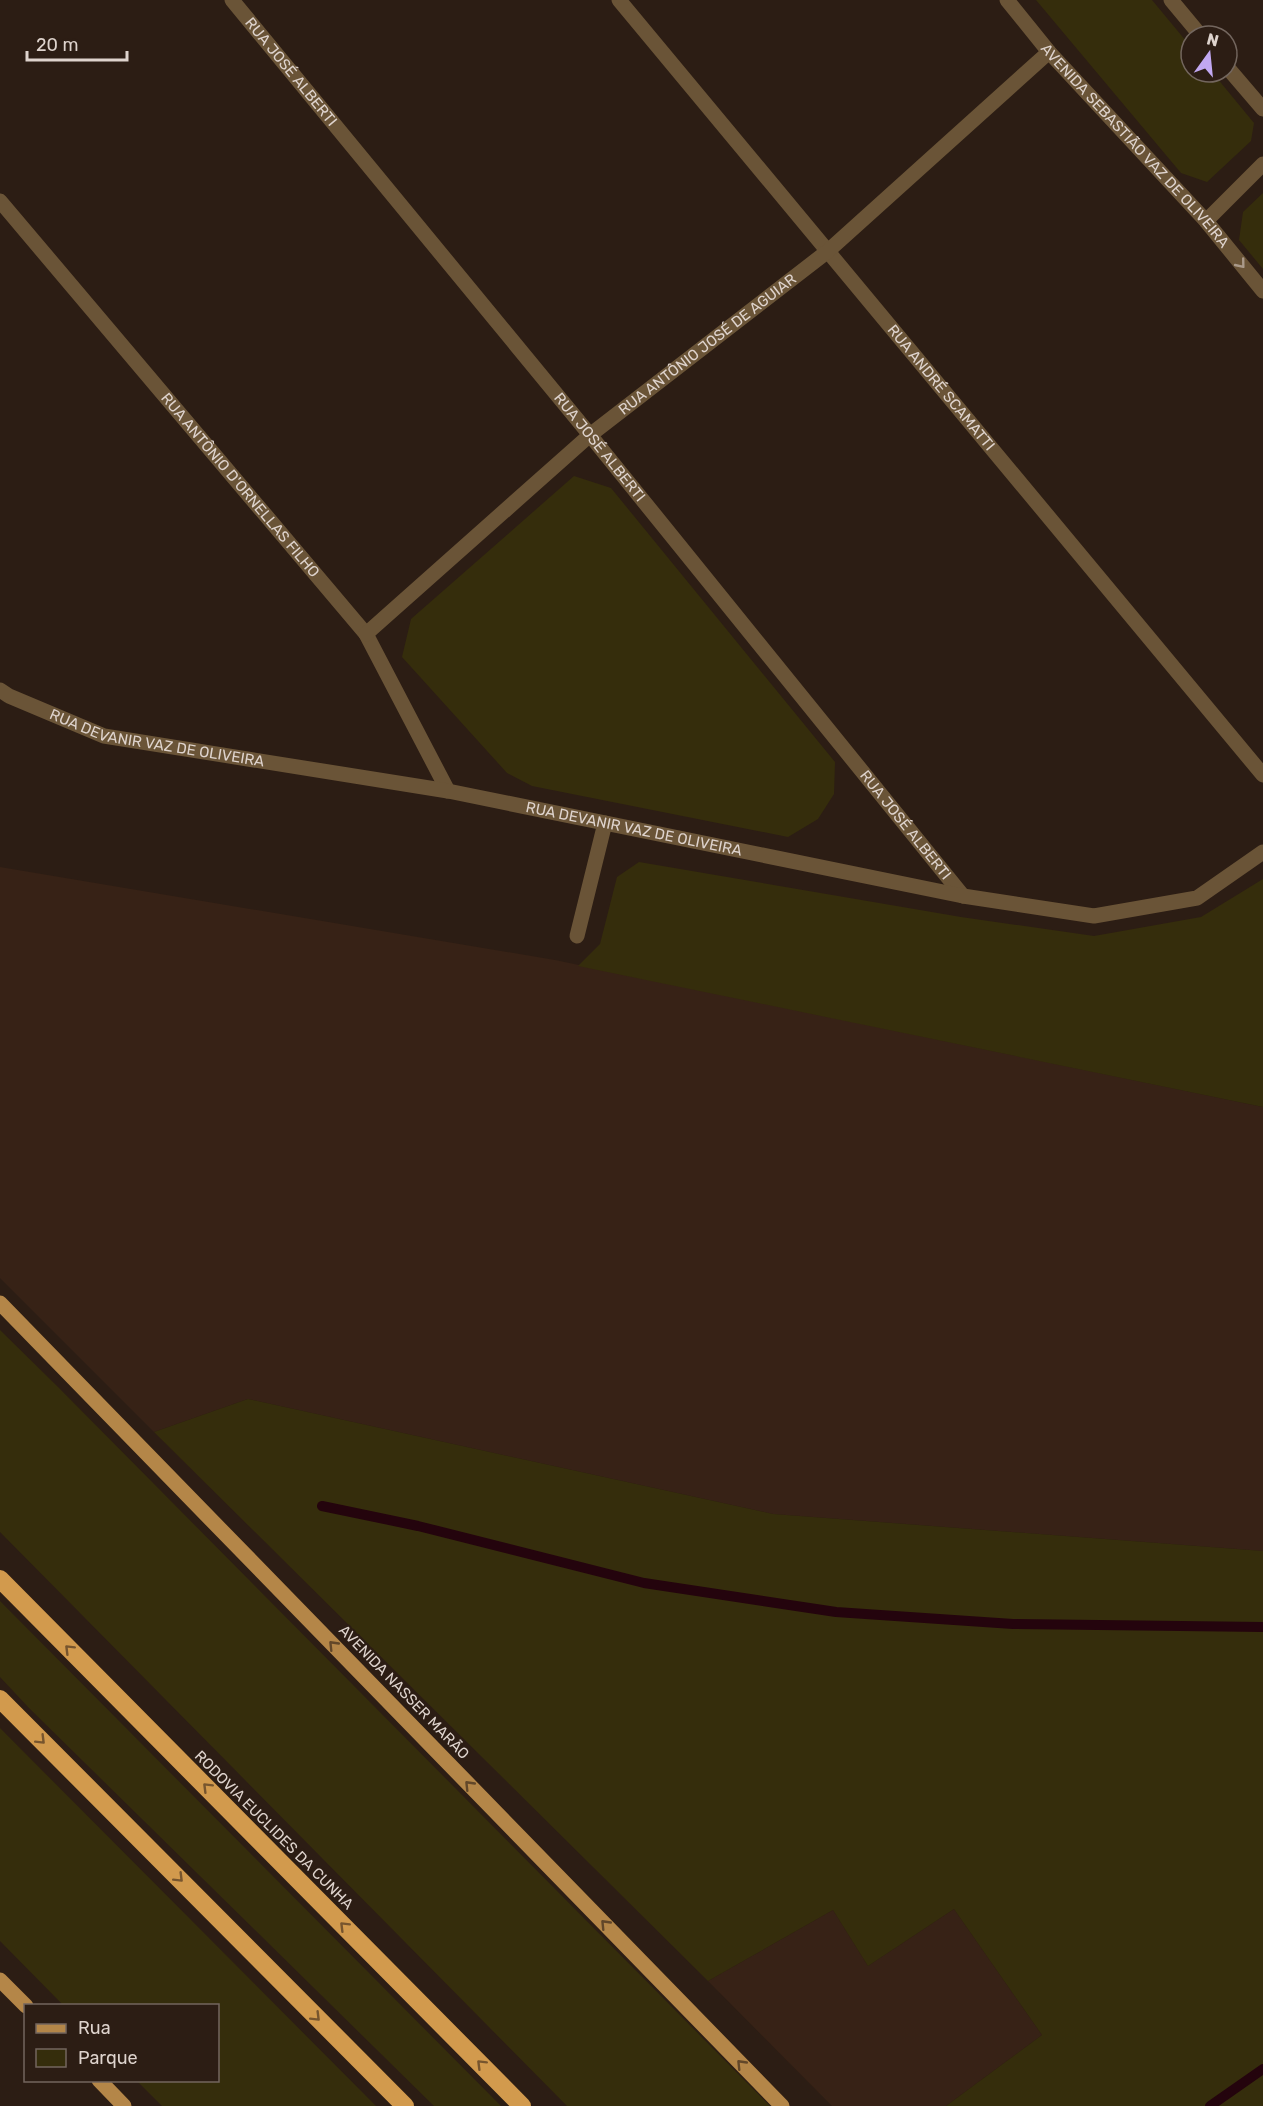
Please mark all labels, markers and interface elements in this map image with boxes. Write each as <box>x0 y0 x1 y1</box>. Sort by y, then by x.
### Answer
street label: RUA JOSÉ ALBERTI <box>241 14 341 130</box>
scale bar <box>27 24 128 62</box>
north arrow <box>1179 24 1239 84</box>
text: 20 m <box>36 34 78 56</box>
street label: AVENIDA SEBASTIÃO VAZ DE OLIVEIRA <box>1038 39 1232 253</box>
one-way arrow <box>1234 257 1245 268</box>
street label: RUA ANTÔNIO JOSÉ DE AGUIAR <box>615 270 800 419</box>
street label: RUA ANDRÉ SCAMATTI <box>884 321 999 454</box>
street label: RUA ANTÔNIO D'ORNELLAS FILHO <box>157 389 323 581</box>
street label: RUA JOSÉ ALBERTI <box>550 389 649 505</box>
street label: RUA DEVANIR VAZ DE OLIVEIRA <box>47 705 266 770</box>
street label: RUA JOSÉ ALBERTI <box>856 767 955 883</box>
street label: RUA DEVANIR VAZ DE OLIVEIRA <box>524 798 744 860</box>
street label: AVENIDA NASSER MARÃO <box>335 1621 473 1763</box>
one-way arrow <box>330 1641 341 1652</box>
one-way arrow <box>66 1645 76 1656</box>
one-way arrow <box>34 1733 45 1744</box>
street label: RODOVIA EUCLIDES DA CUNHA <box>191 1747 357 1913</box>
one-way arrow <box>466 1781 477 1792</box>
one-way arrow <box>203 1784 214 1795</box>
one-way arrow <box>171 1871 182 1882</box>
one-way arrow <box>602 1921 613 1932</box>
one-way arrow <box>340 1922 351 1933</box>
legend <box>24 2004 219 2082</box>
one-way arrow <box>309 2010 320 2020</box>
text: Rua <box>78 2017 111 2039</box>
text: Parque <box>78 2047 138 2069</box>
one-way arrow <box>477 2061 488 2071</box>
one-way arrow <box>738 2061 749 2072</box>

